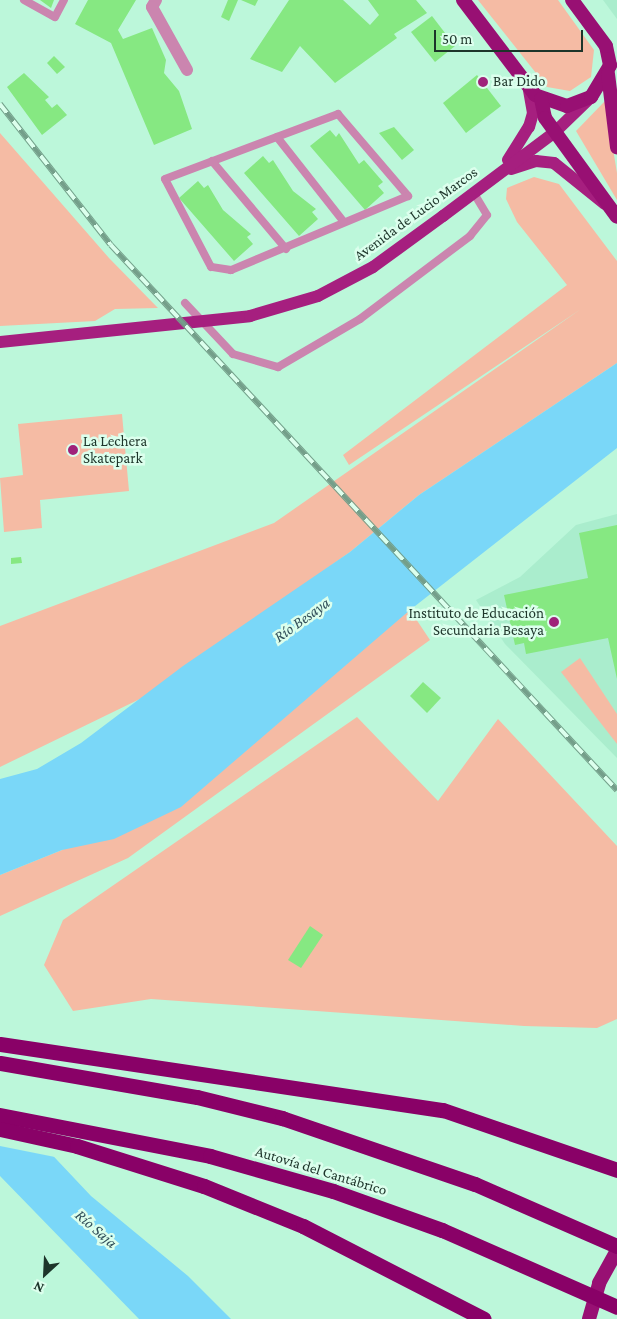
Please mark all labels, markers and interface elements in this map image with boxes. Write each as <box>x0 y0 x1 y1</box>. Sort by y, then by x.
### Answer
scale bar <box>437 20 586 52</box>
text: 50 m <box>442 31 472 47</box>
place label: Bar Dido <box>493 73 546 91</box>
marker: Bar Dido <box>477 76 489 88</box>
street label: Avenida de Lucio Marcos <box>351 163 481 265</box>
place label: La Lechera Skatepark <box>83 432 147 467</box>
marker: La Lechera Skatepark <box>67 444 79 456</box>
water label: Río Besaya <box>270 593 334 647</box>
place label: Instituto de Educación Secundaria Besaya <box>408 604 544 639</box>
marker: Instituto de Educación Secundaria Besaya <box>548 616 560 628</box>
street label: Autovía del Cantábrico <box>253 1142 389 1200</box>
water label: Río Saja <box>71 1206 121 1252</box>
north arrow <box>20 1249 70 1299</box>
text: N <box>31 1278 46 1297</box>

